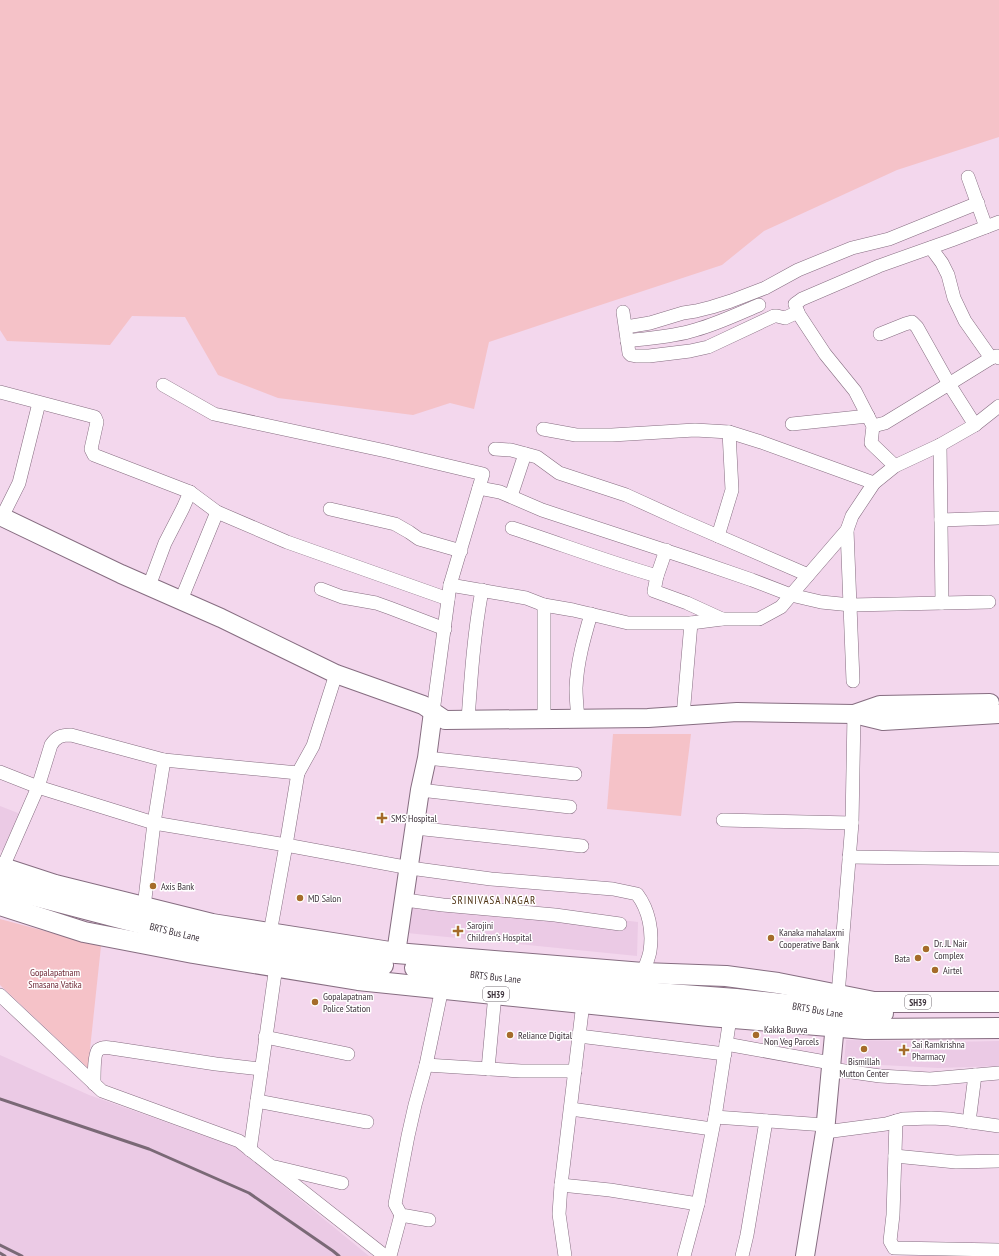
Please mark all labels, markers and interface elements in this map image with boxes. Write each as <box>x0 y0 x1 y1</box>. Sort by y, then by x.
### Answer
marker: SMS Hospital <box>376 812 388 824</box>
place label: SMS Hospital <box>391 812 437 825</box>
place label: Axis Bank <box>161 880 194 893</box>
marker: Axis Bank <box>148 881 158 891</box>
place label: MD Salon <box>308 892 341 905</box>
marker: MD Salon <box>295 893 305 903</box>
district label: SRINIVASA NAGAR <box>452 893 536 907</box>
street label: BRTS Bus Lane <box>148 919 201 944</box>
place label: Sarojini Children's Hospital <box>467 919 532 944</box>
marker: Sarojini Children's Hospital <box>452 925 464 937</box>
place label: Kanaka mahalaxmi Cooperative Bank <box>779 926 844 951</box>
marker: Kanaka mahalaxmi Cooperative Bank <box>766 933 776 943</box>
place label: Dr. JL Nair Complex <box>934 937 968 962</box>
marker: Dr. JL Nair Complex <box>921 944 931 954</box>
place label: Bata <box>895 952 910 965</box>
marker: Bata <box>913 953 923 963</box>
place label: Airtel <box>943 964 963 977</box>
marker: Airtel <box>930 965 940 975</box>
park label: Gopalapatnam Smasana Vatika <box>28 966 82 991</box>
street label: BRTS Bus Lane <box>469 967 522 986</box>
road number: SH39 <box>483 987 509 1001</box>
place label: Gopalapatnam Police Station <box>323 990 373 1015</box>
road number: SH39 <box>905 995 931 1009</box>
marker: Gopalapatnam Police Station <box>310 997 320 1007</box>
street label: BRTS Bus Lane <box>791 999 843 1020</box>
place label: Kakka Buvva Non Veg Parcels <box>764 1023 819 1048</box>
place label: Reliance Digital <box>518 1029 573 1042</box>
marker: Reliance Digital <box>505 1030 515 1040</box>
marker: Kakka Buvva Non Veg Parcels <box>751 1030 761 1040</box>
place label: Sai Ramkrishna Pharmacy <box>912 1038 965 1063</box>
marker: Bismillah Mutton Center <box>859 1044 869 1054</box>
marker: Sai Ramkrishna Pharmacy <box>899 1045 909 1055</box>
place label: Bismillah Mutton Center <box>839 1055 889 1080</box>

